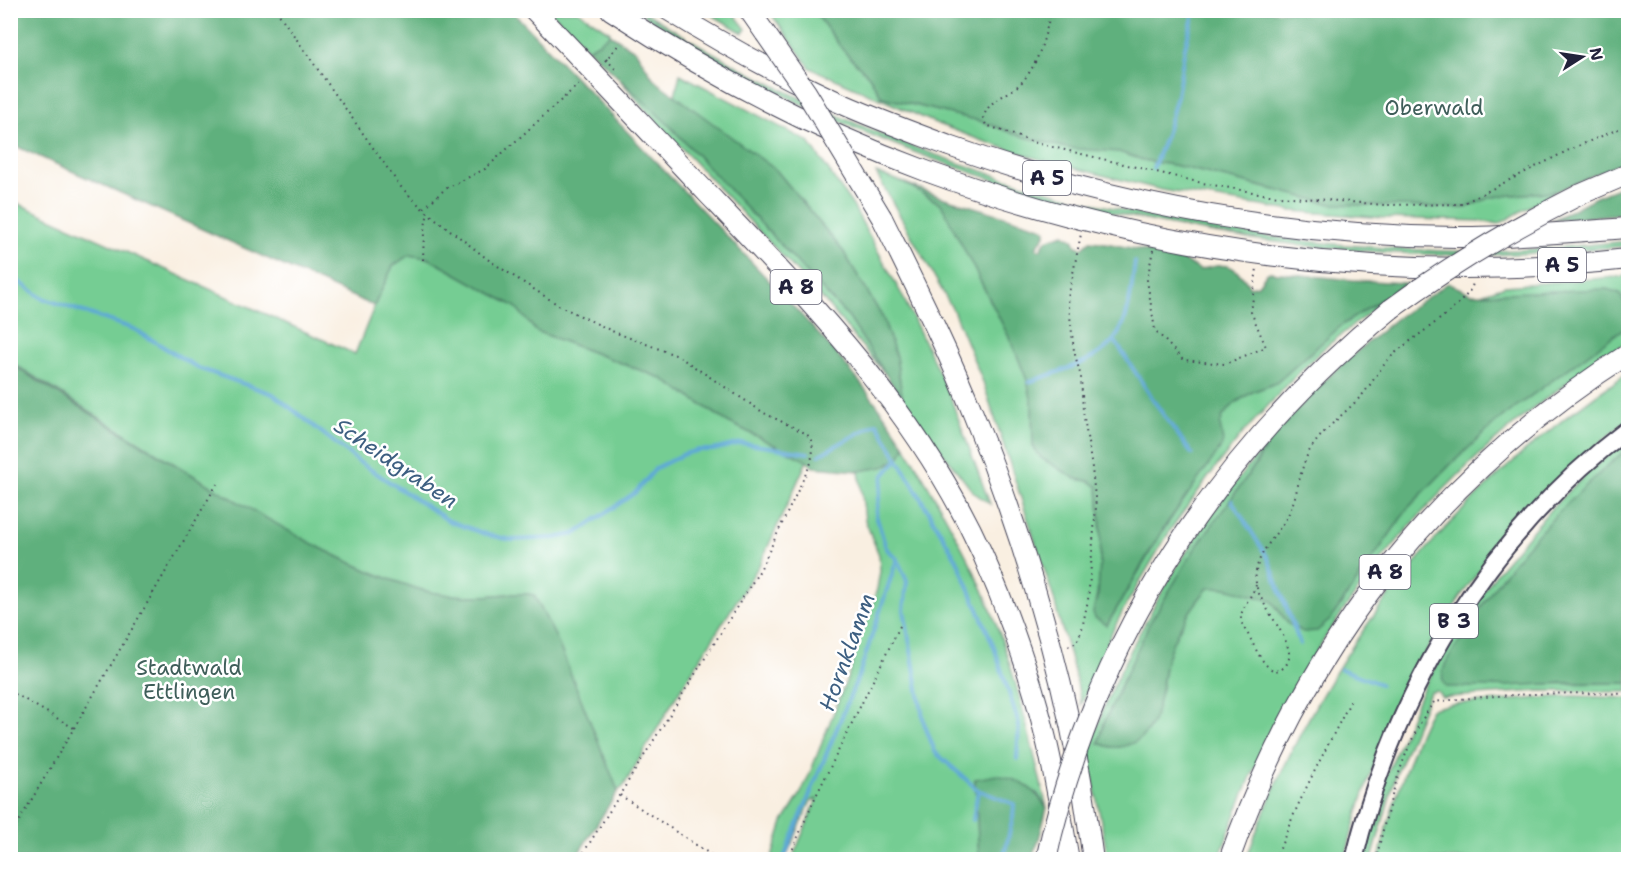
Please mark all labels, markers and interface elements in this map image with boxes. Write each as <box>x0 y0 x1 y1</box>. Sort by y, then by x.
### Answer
north arrow <box>1552 27 1612 87</box>
text: N <box>1585 46 1608 62</box>
park label: Oberwald <box>1385 94 1483 122</box>
road number: A 5 <box>1023 161 1071 195</box>
road number: A 5 <box>1538 248 1586 282</box>
road number: A 8 <box>770 270 822 304</box>
water label: Scheidgraben <box>329 411 463 515</box>
road number: A 8 <box>1360 555 1410 589</box>
water label: Hornklamm <box>812 589 882 715</box>
road number: B 3 <box>1430 604 1478 638</box>
park label: Stadtwald Ettlingen <box>136 654 242 706</box>

